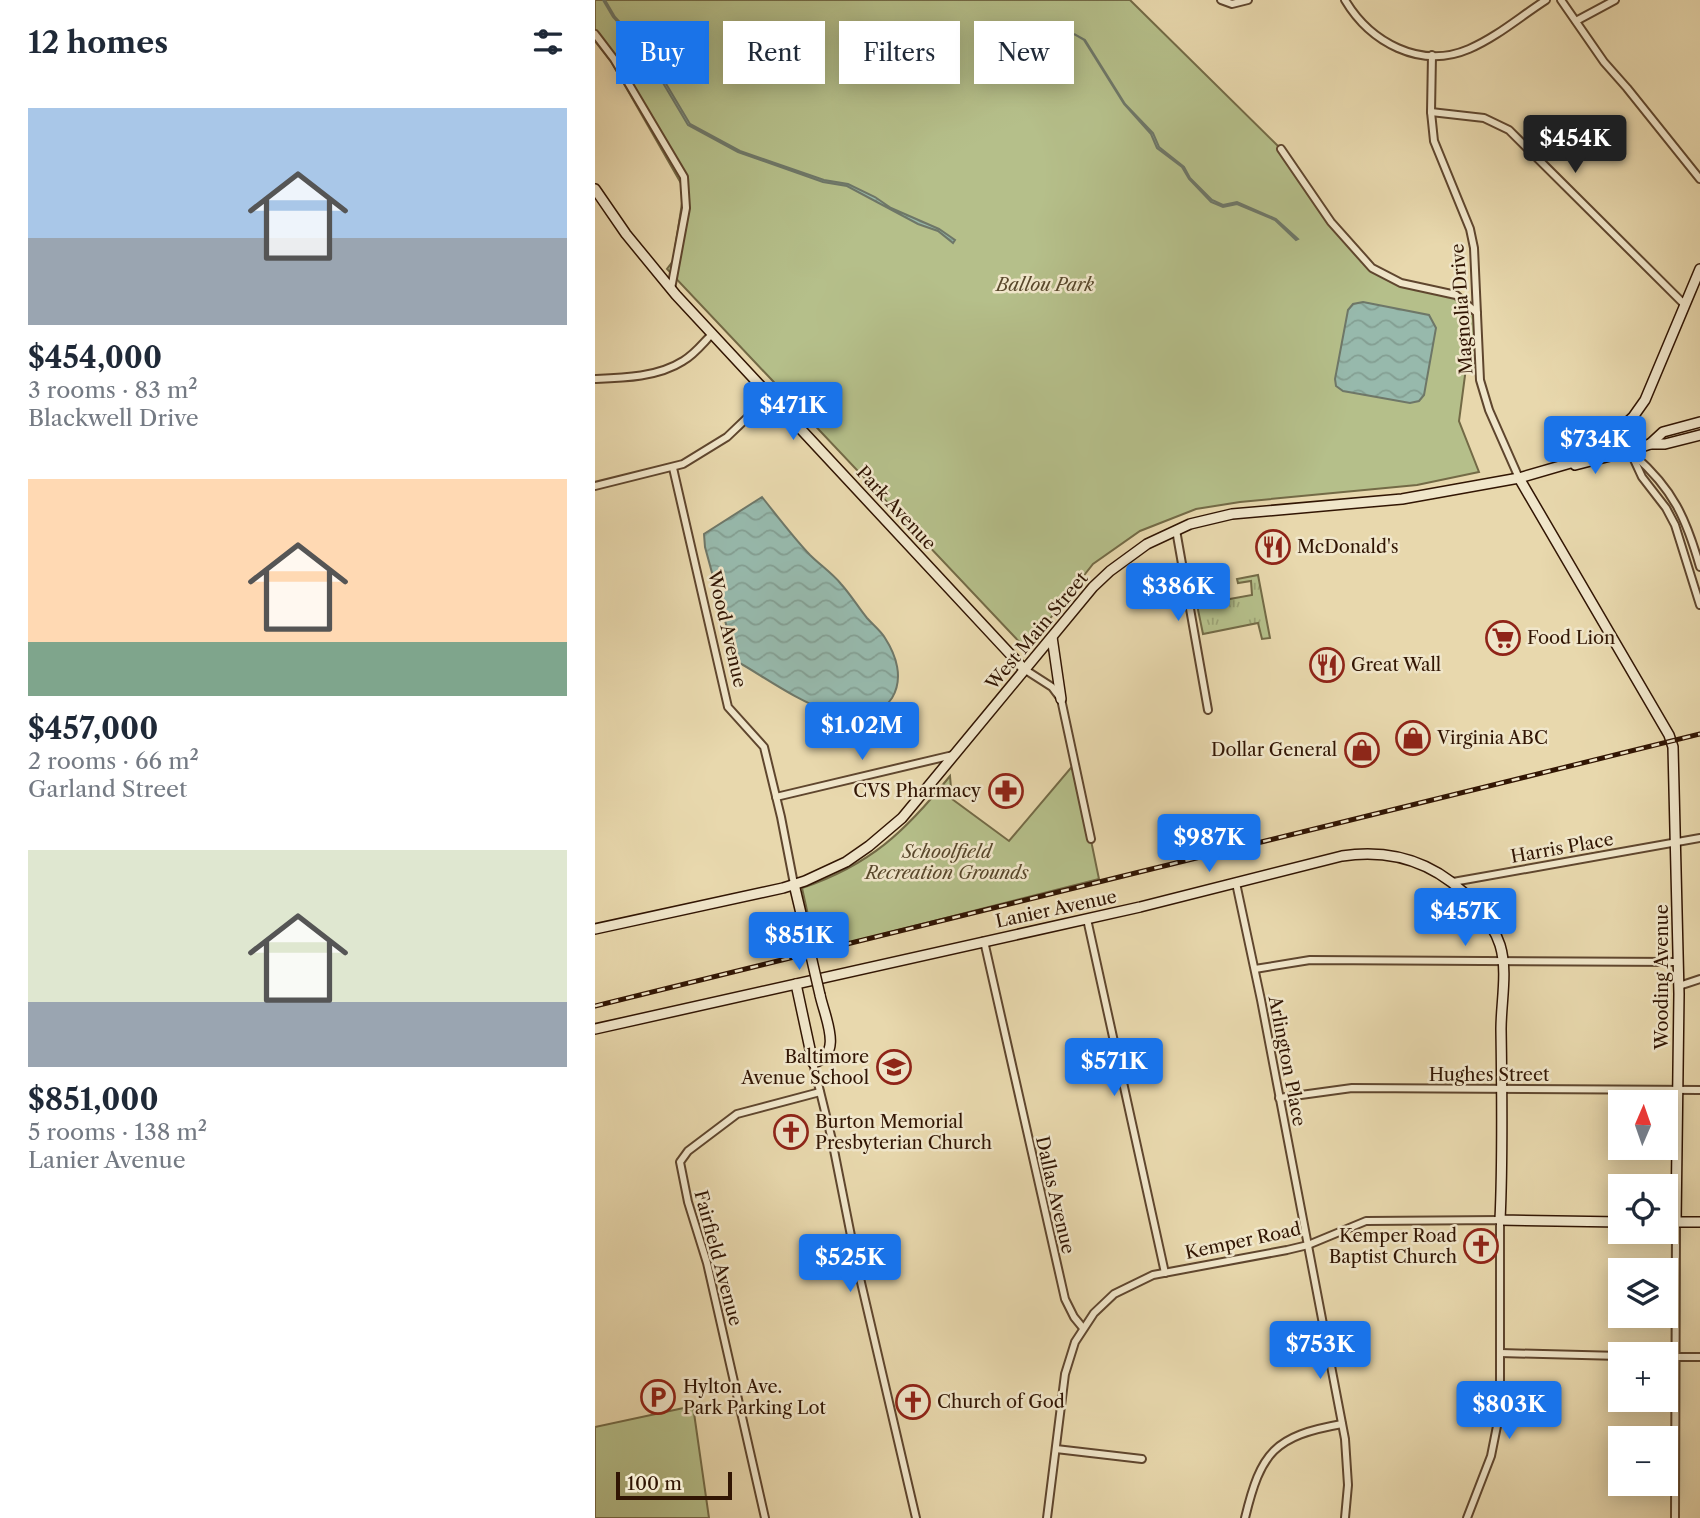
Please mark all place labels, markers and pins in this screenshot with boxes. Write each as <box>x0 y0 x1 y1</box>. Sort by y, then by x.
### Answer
pin: $454K <box>1526 116 1624 175</box>
pin: $471K <box>744 382 842 442</box>
pin: $734K <box>1546 416 1644 476</box>
restaurant icon: McDonald's <box>1254 528 1292 566</box>
place label: McDonald's <box>1297 536 1399 558</box>
pin: $386K <box>1129 564 1227 623</box>
supermarket icon: Food Lion <box>1484 619 1522 657</box>
place label: Food Lion <box>1527 627 1615 649</box>
restaurant icon: Great Wall <box>1308 646 1346 684</box>
place label: Great Wall <box>1351 654 1441 676</box>
pin: $1.02M <box>805 702 919 762</box>
shop icon: Virginia ABC <box>1394 719 1432 757</box>
place label: Virginia ABC <box>1436 727 1548 749</box>
shop icon: Dollar General <box>1343 731 1381 769</box>
place label: Dollar General <box>1211 739 1337 761</box>
pharmacy icon: CVS Pharmacy <box>987 772 1025 810</box>
place label: CVS Pharmacy <box>853 780 982 802</box>
pin: $987K <box>1160 814 1258 874</box>
pin: $457K <box>1416 888 1514 948</box>
pin: $851K <box>750 912 848 972</box>
pin: $571K <box>1065 1038 1163 1098</box>
place label: Baltimore Avenue School <box>740 1046 869 1089</box>
school or university icon: Baltimore Avenue School <box>875 1048 913 1086</box>
place label: Burton Memorial Presbyterian Church <box>815 1111 992 1154</box>
church icon: Burton Memorial Presbyterian Church <box>772 1113 810 1151</box>
place label: Kemper Road Baptist Church <box>1329 1225 1457 1268</box>
church icon: Kemper Road Baptist Church <box>1462 1227 1500 1265</box>
pin: $525K <box>801 1234 899 1294</box>
pin: $753K <box>1271 1322 1369 1381</box>
place label: Hylton Ave. Park Parking Lot <box>683 1376 827 1419</box>
parking icon: Hylton Ave. Park Parking Lot <box>639 1378 677 1416</box>
pin: $803K <box>1460 1382 1558 1441</box>
church icon: Church of God <box>894 1383 932 1421</box>
place label: Church of God <box>937 1391 1065 1413</box>

